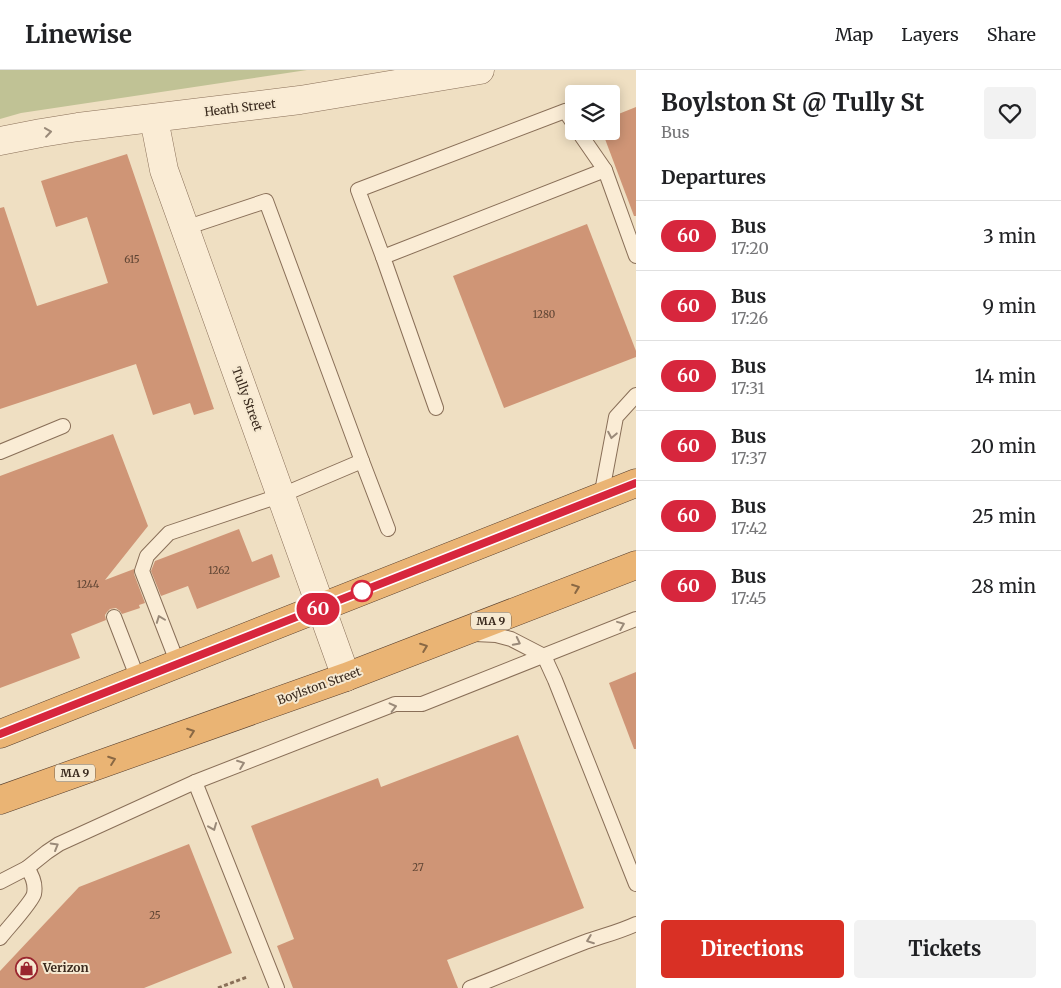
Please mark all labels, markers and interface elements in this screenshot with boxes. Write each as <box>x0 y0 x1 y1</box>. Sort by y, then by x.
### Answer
text: Linewise <box>25 19 132 50</box>
text: Map <box>835 23 873 46</box>
text: Layers <box>901 23 959 46</box>
text: Share <box>987 23 1036 46</box>
map controls <box>565 85 620 140</box>
button: layers <box>565 85 620 140</box>
text: Boylston St @ Tully St <box>661 87 924 118</box>
button: heart <box>984 87 1036 139</box>
street label: Heath Street <box>203 96 277 119</box>
text: Bus <box>661 122 690 142</box>
one-way arrow <box>43 127 52 137</box>
text: Departures <box>661 165 766 189</box>
text: Bus <box>731 214 766 238</box>
text: 60 <box>677 224 700 247</box>
text: 3 min <box>983 224 1036 248</box>
text: 17:20 <box>731 238 769 258</box>
house number: 615 <box>124 253 140 266</box>
text: Bus <box>731 284 766 308</box>
text: 60 <box>677 294 700 317</box>
text: 9 min <box>982 294 1036 318</box>
house number: 1280 <box>533 308 555 321</box>
text: 17:26 <box>731 308 768 328</box>
text: Bus <box>731 354 766 378</box>
text: 60 <box>677 364 700 387</box>
text: 14 min <box>975 364 1036 388</box>
street label: Tully Street <box>229 365 266 433</box>
text: 17:31 <box>731 378 765 398</box>
text: Bus <box>731 424 766 448</box>
one-way arrow <box>608 431 618 440</box>
text: 60 <box>677 434 700 457</box>
text: 20 min <box>971 434 1036 458</box>
text: 17:37 <box>731 448 767 468</box>
text: Bus <box>731 494 766 518</box>
text: 60 <box>677 504 700 527</box>
text: 25 min <box>972 504 1036 528</box>
text: 17:42 <box>731 518 767 538</box>
house number: 1262 <box>208 564 230 577</box>
text: Bus <box>731 564 766 588</box>
text: 60 <box>677 574 700 597</box>
text: 28 min <box>972 574 1036 598</box>
house number: 1244 <box>77 578 99 591</box>
unlabelled marker <box>351 580 373 602</box>
one-way arrow <box>571 584 580 594</box>
text: 17:45 <box>731 588 767 608</box>
line badge: 60 <box>296 593 340 625</box>
text: 60 <box>307 597 329 620</box>
road number: MA 9 <box>471 612 511 630</box>
one-way arrow <box>156 615 166 623</box>
one-way arrow <box>616 621 625 632</box>
one-way arrow <box>511 636 520 646</box>
one-way arrow <box>420 643 428 653</box>
street label: Boylston Street <box>275 663 363 708</box>
one-way arrow <box>388 702 397 713</box>
one-way arrow <box>186 728 195 738</box>
one-way arrow <box>107 756 116 766</box>
one-way arrow <box>236 760 245 770</box>
road number: MA 9 <box>55 764 95 781</box>
one-way arrow <box>207 822 217 831</box>
one-way arrow <box>50 843 59 853</box>
house number: 27 <box>412 861 424 874</box>
house number: 25 <box>149 909 161 922</box>
button: Directions <box>661 920 844 978</box>
button: Tickets <box>854 920 1036 978</box>
one-way arrow <box>586 934 595 944</box>
shop icon: Verizon <box>15 956 39 980</box>
place label: Verizon <box>42 960 89 975</box>

